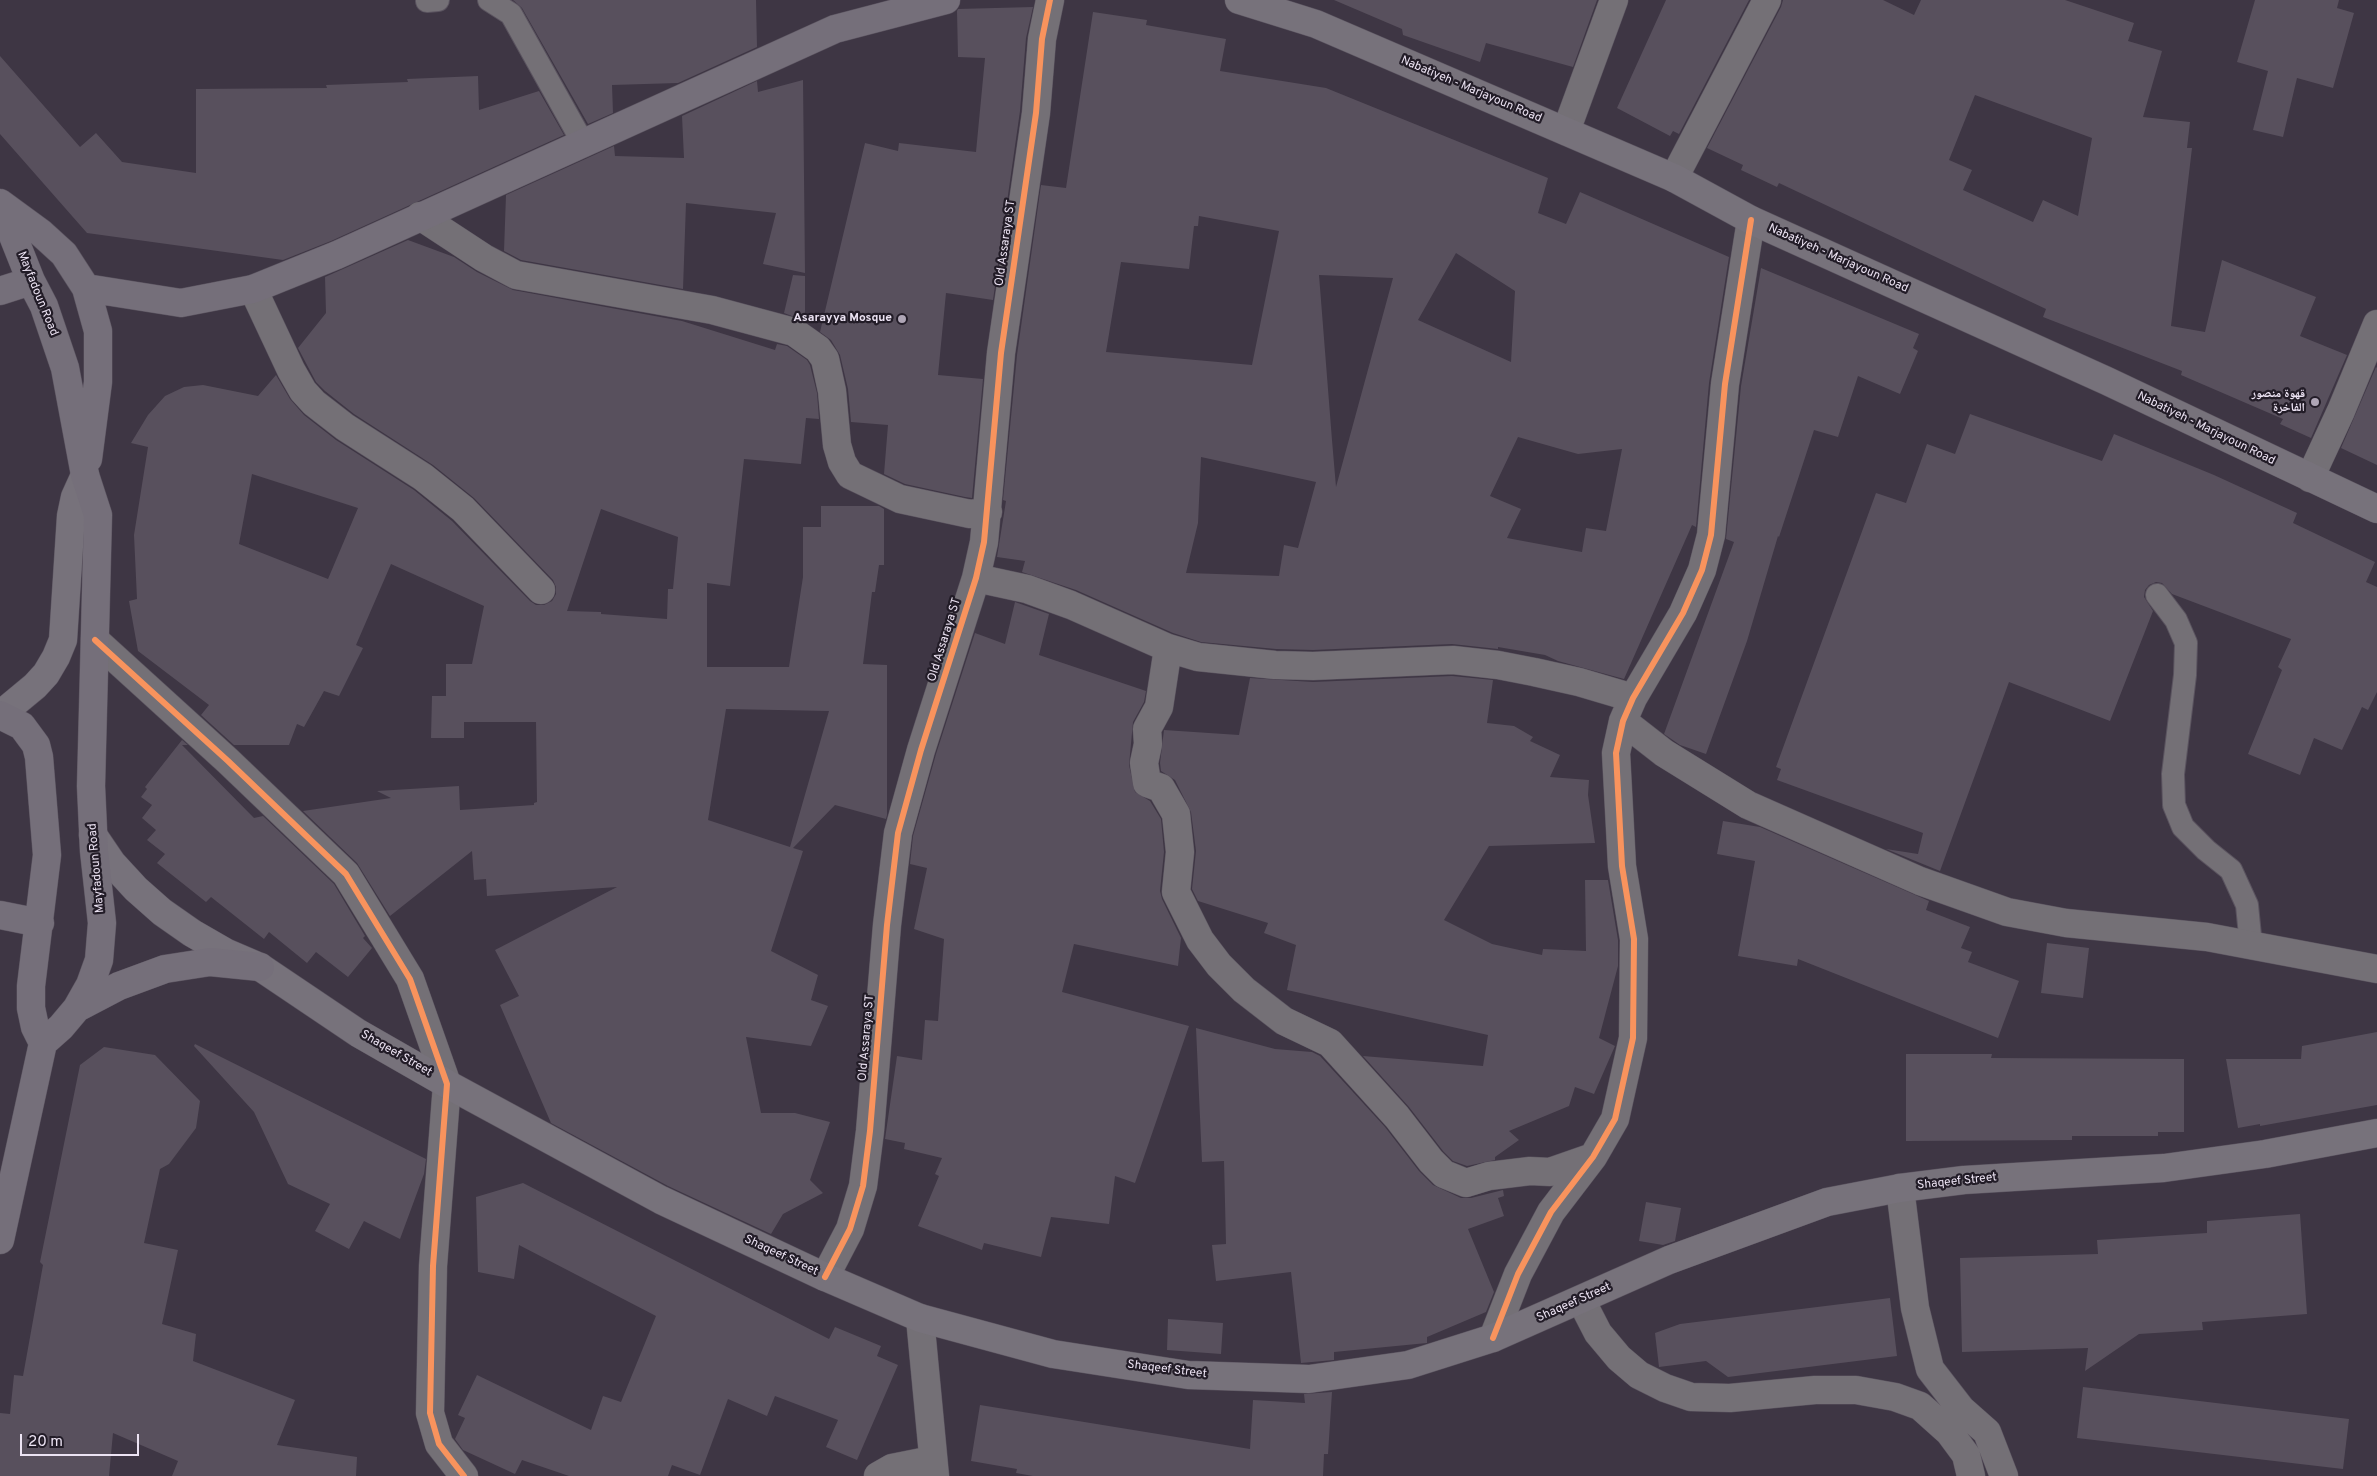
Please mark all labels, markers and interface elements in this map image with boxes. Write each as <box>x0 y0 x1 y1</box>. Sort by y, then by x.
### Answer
street label: Nabatiyeh - Marjayoun Road <box>1398 54 1544 126</box>
street label: Old Assaraya ST <box>993 199 1019 287</box>
street label: Nabatiyeh - Marjayoun Road <box>1766 222 1910 296</box>
street label: Mayfadoun Road <box>13 250 61 338</box>
place label: Asarayya Mosque <box>793 312 892 326</box>
marker: Asarayya Mosque <box>896 313 908 325</box>
place label: قهوة منصور الفاخرة <box>2251 388 2305 416</box>
street label: Nabatiyeh - Marjayoun Road <box>2135 389 2277 469</box>
marker: قهوة منصور الفاخرة <box>2309 396 2321 408</box>
street label: Old Assaraya ST <box>925 596 965 684</box>
street label: Mayfadoun Road <box>86 823 108 913</box>
street label: Old Assaraya ST <box>856 994 878 1082</box>
street label: Shaqeef Street <box>358 1028 434 1080</box>
street label: Shaqeef Street <box>1917 1171 1997 1193</box>
street label: Shaqeef Street <box>742 1233 820 1279</box>
street label: Shaqeef Street <box>1535 1280 1613 1326</box>
street label: Shaqeef Street <box>1126 1358 1208 1382</box>
scale bar <box>22 1424 141 1456</box>
text: 20 m <box>28 1433 63 1452</box>

